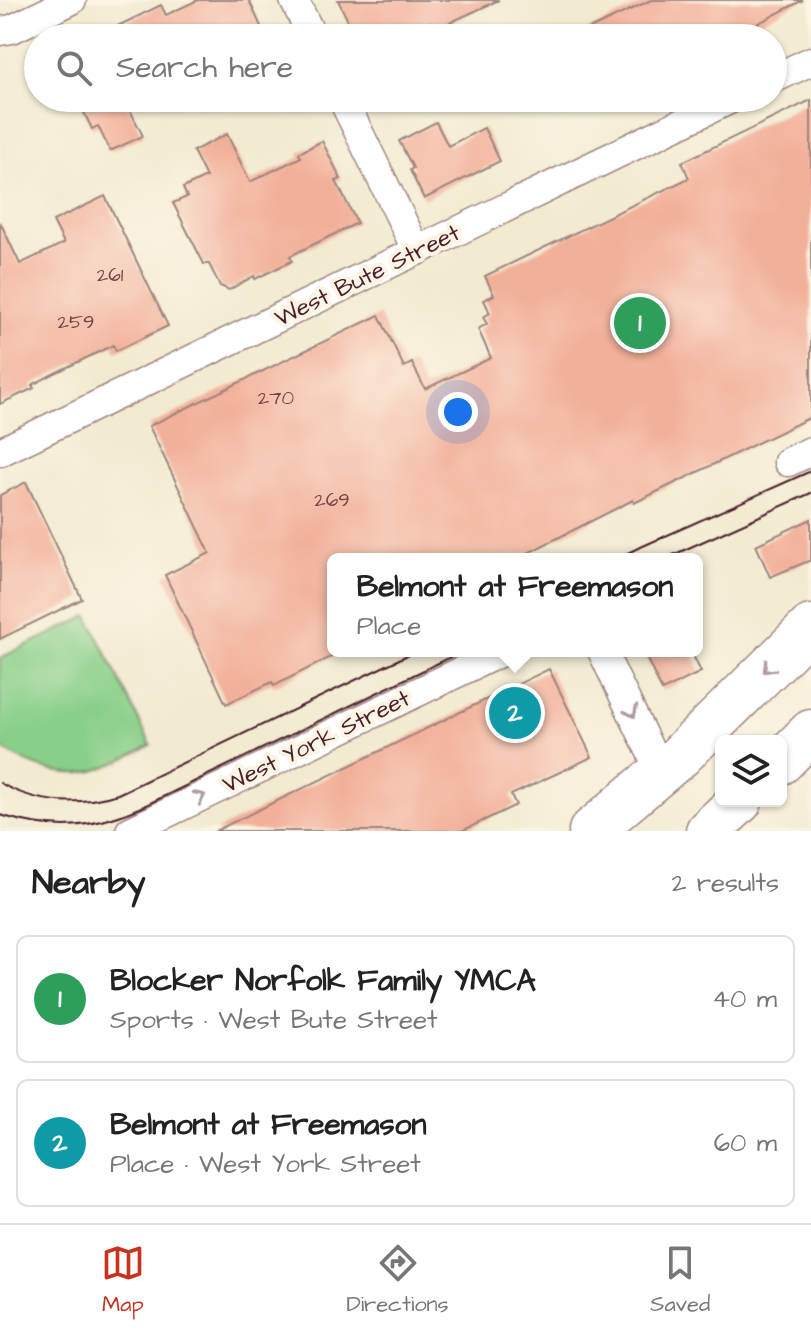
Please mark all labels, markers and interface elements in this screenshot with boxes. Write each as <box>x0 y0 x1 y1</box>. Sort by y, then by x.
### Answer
search box <box>24 24 787 112</box>
icon: search <box>52 46 96 90</box>
text: Search here <box>116 47 293 89</box>
street label: West Bute Street <box>269 216 466 336</box>
house number: 261 <box>97 261 124 289</box>
pin: 1 <box>614 293 666 353</box>
house number: 259 <box>58 308 95 336</box>
house number: 270 <box>258 384 295 412</box>
your location <box>438 392 478 432</box>
house number: 269 <box>314 486 350 514</box>
popup <box>327 553 703 657</box>
text: Belmont at Freemason <box>357 566 673 608</box>
text: Place <box>357 608 421 644</box>
one-way arrow <box>763 659 777 673</box>
street label: West York Street <box>217 682 416 802</box>
pin: 2 <box>489 683 541 743</box>
one-way arrow <box>622 703 637 718</box>
map controls <box>715 735 787 807</box>
button: layers <box>715 735 787 807</box>
one-way arrow <box>191 791 206 807</box>
text: Nearby <box>32 859 146 907</box>
text: 2 results <box>671 865 779 901</box>
text: Blocker Norfolk Family YMCA <box>110 960 536 1002</box>
text: 1 <box>58 981 62 1017</box>
text: 40 m <box>712 981 777 1017</box>
text: Sports · West Bute Street <box>110 1002 438 1038</box>
text: Belmont at Freemason <box>110 1104 426 1146</box>
text: 2 <box>53 1125 67 1161</box>
text: 60 m <box>714 1125 777 1161</box>
text: Place · West York Street <box>110 1146 421 1182</box>
tab: Map <box>101 1241 145 1320</box>
tab: Directions <box>346 1241 449 1320</box>
tab: Saved <box>650 1241 710 1320</box>

